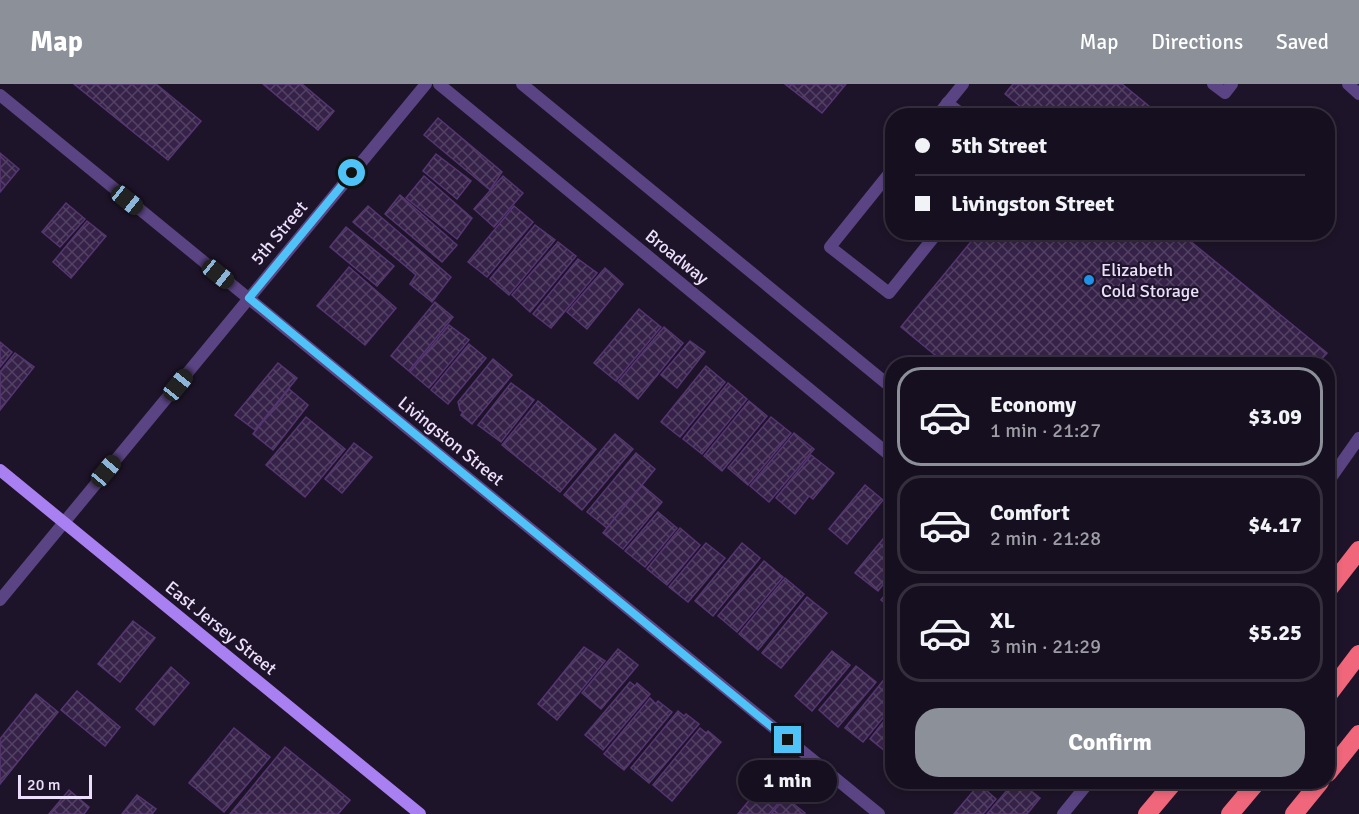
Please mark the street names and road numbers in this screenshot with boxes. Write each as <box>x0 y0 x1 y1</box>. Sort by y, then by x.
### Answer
street label: 5th Street <box>246 197 312 269</box>
street label: Broadway <box>641 225 714 290</box>
street label: Livingston Street <box>394 392 508 490</box>
street label: East Jersey Street <box>161 576 281 680</box>

